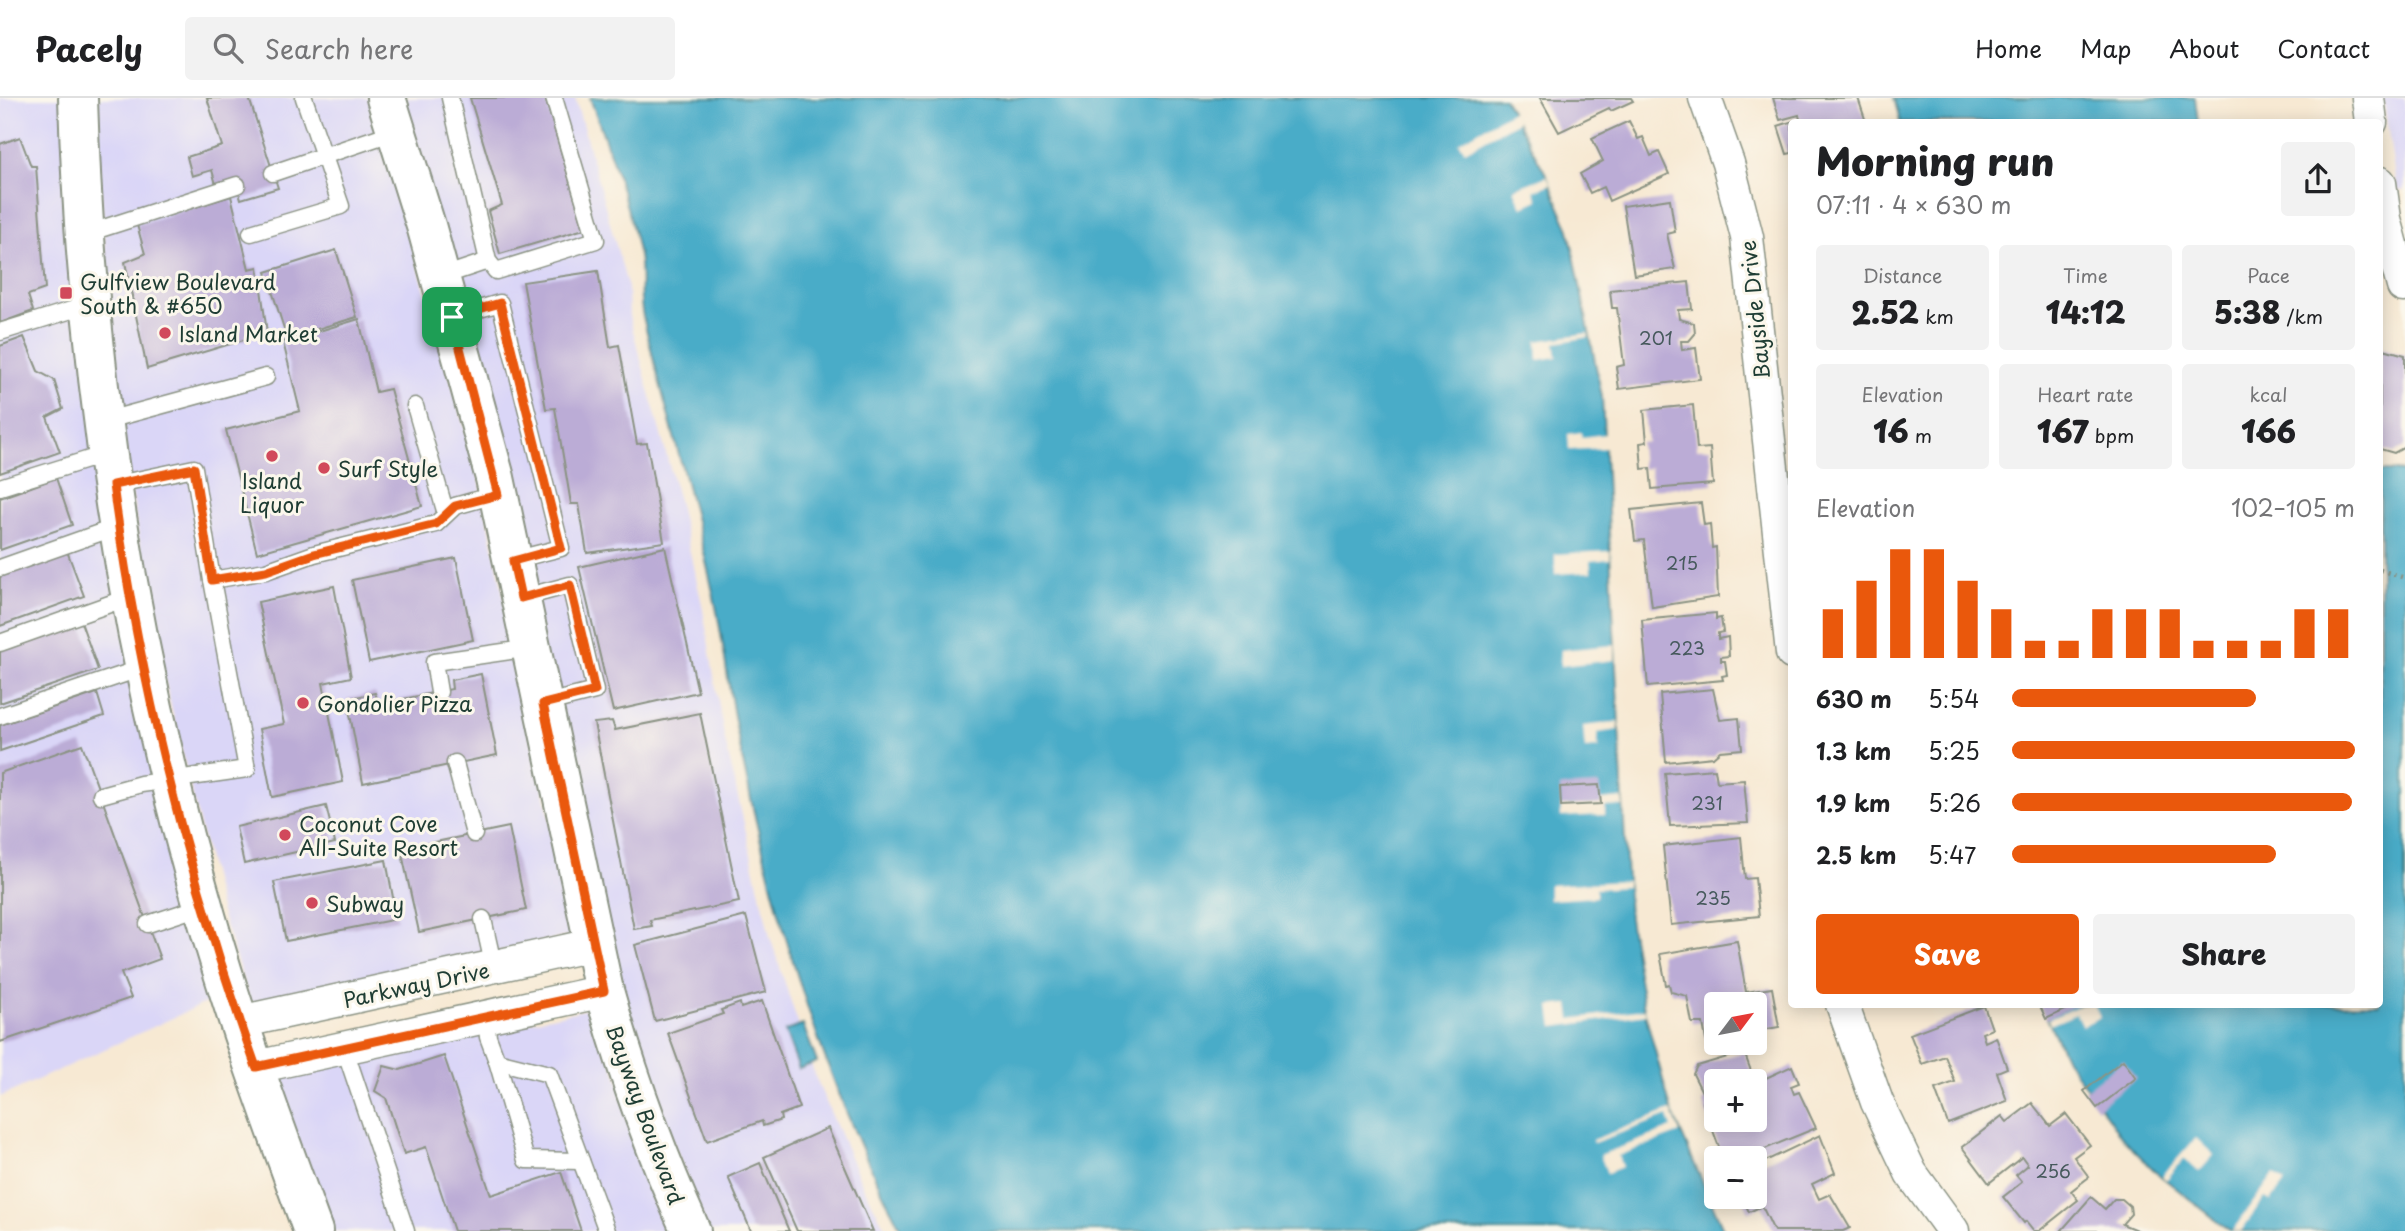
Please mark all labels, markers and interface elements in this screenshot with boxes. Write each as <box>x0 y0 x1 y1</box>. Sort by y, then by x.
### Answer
search box <box>185 17 675 80</box>
text: Pacely <box>35 23 143 73</box>
icon: search <box>209 29 247 67</box>
text: Search here <box>265 29 413 68</box>
text: Home <box>1975 30 2042 66</box>
text: Map <box>2080 30 2131 66</box>
text: About <box>2169 30 2239 66</box>
text: Contact <box>2277 30 2370 66</box>
text: Morning run <box>1816 132 2054 189</box>
button: share <box>2281 142 2355 216</box>
text: 07:11 · 4 × 630 m <box>1816 187 2011 222</box>
street label: Bayside Drive <box>1731 239 1777 381</box>
text: Distance <box>1863 261 1942 289</box>
text: Time <box>2063 261 2108 289</box>
text: Pace <box>2247 261 2290 289</box>
place label: Gulfview Boulevard South & #650 <box>80 265 276 321</box>
marker: Gulfview Boulevard South & #650 <box>58 285 74 301</box>
pin <box>422 287 482 347</box>
text: 2.52 <box>1851 289 1919 334</box>
text: 14:12 <box>2046 289 2125 334</box>
text: 5:38 <box>2214 289 2280 334</box>
icon: arrive <box>433 298 471 336</box>
text: km <box>1919 302 1954 330</box>
text: /km <box>2280 302 2323 330</box>
place label: Island Market <box>179 317 318 349</box>
house number: 201 <box>1639 324 1673 351</box>
marker: Island Market <box>157 325 173 341</box>
text: Elevation <box>1862 380 1943 408</box>
text: Heart rate <box>2038 380 2133 408</box>
text: kcal <box>2250 380 2287 408</box>
text: 16 <box>1873 408 1909 453</box>
text: 167 <box>2037 408 2089 453</box>
text: 166 <box>2241 408 2296 453</box>
text: m <box>1909 421 1932 449</box>
text: bpm <box>2089 421 2134 449</box>
marker: Island Liquor <box>264 448 280 464</box>
place label: Surf Style <box>338 452 438 484</box>
marker: Surf Style <box>316 460 332 476</box>
place label: Island Liquor <box>240 464 304 520</box>
text: Elevation <box>1816 490 1915 525</box>
text: 102–105 m <box>2231 490 2355 525</box>
house number: 215 <box>1666 549 1698 576</box>
house number: 223 <box>1669 634 1705 661</box>
text: 630 m <box>1816 681 1892 716</box>
text: 5:54 <box>1928 681 1979 716</box>
place label: Gondolier Pizza <box>317 687 472 719</box>
marker: Gondolier Pizza <box>295 695 311 711</box>
text: 1.3 km <box>1816 733 1891 768</box>
text: 5:25 <box>1928 733 1980 768</box>
text: 1.9 km <box>1816 785 1890 820</box>
text: 5:26 <box>1928 785 1981 820</box>
house number: 231 <box>1691 789 1723 816</box>
place label: Coconut Cove All-Suite Resort <box>299 807 458 863</box>
marker: Coconut Cove All-Suite Resort <box>277 827 293 843</box>
text: 2.5 km <box>1816 837 1896 872</box>
text: 5:47 <box>1928 837 1976 872</box>
house number: 235 <box>1695 884 1731 911</box>
place label: Subway <box>326 887 404 919</box>
marker: Subway <box>304 895 320 911</box>
button: Save <box>1816 914 2079 994</box>
button: Share <box>2093 914 2355 994</box>
street label: Parkway Drive <box>340 953 492 1015</box>
north arrow <box>1704 992 1768 1055</box>
map controls <box>1704 992 1767 1209</box>
street label: Bayway Boulevard <box>599 1019 694 1209</box>
button: + <box>1704 1069 1767 1132</box>
button: − <box>1704 1146 1767 1209</box>
house number: 256 <box>2035 1157 2071 1184</box>

